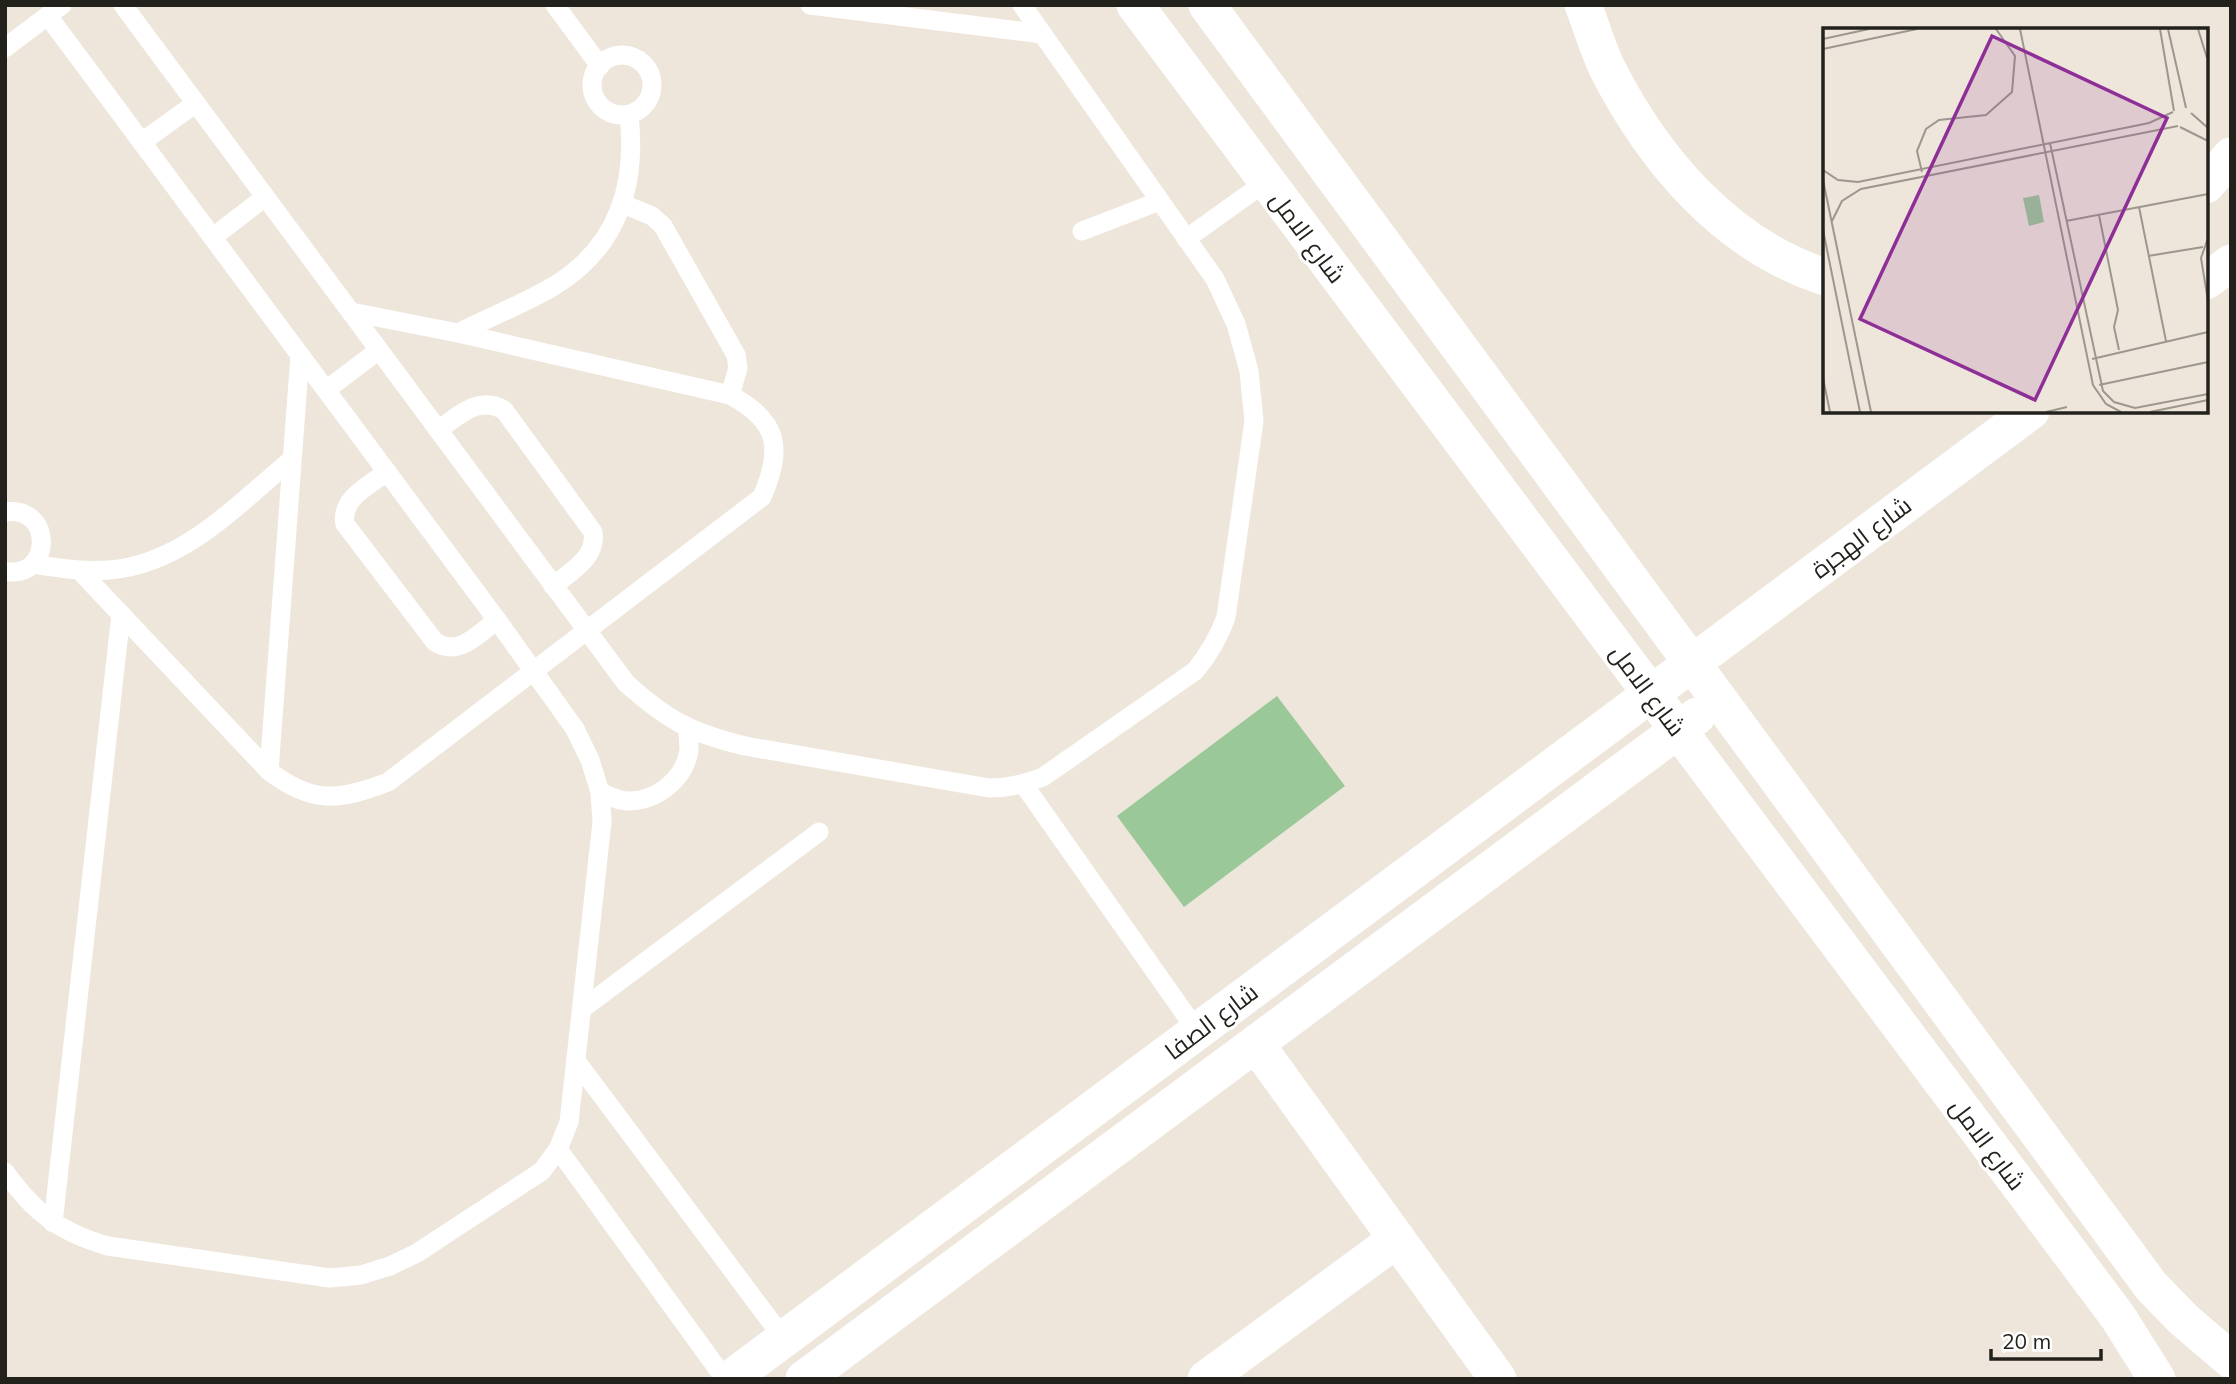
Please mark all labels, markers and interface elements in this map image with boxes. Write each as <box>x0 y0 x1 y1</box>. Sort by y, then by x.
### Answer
inset map <box>1823 28 2208 413</box>
street label: شارع الامل <box>1262 185 1352 290</box>
street label: شارع الهجرة <box>1805 490 1918 586</box>
street label: شارع الامل <box>1602 638 1692 743</box>
street label: شارع الصفا <box>1159 976 1265 1067</box>
street label: شارع الامل <box>1942 1092 2032 1197</box>
scale bar <box>1991 1318 2101 1362</box>
text: 20 m <box>2002 1328 2051 1354</box>

